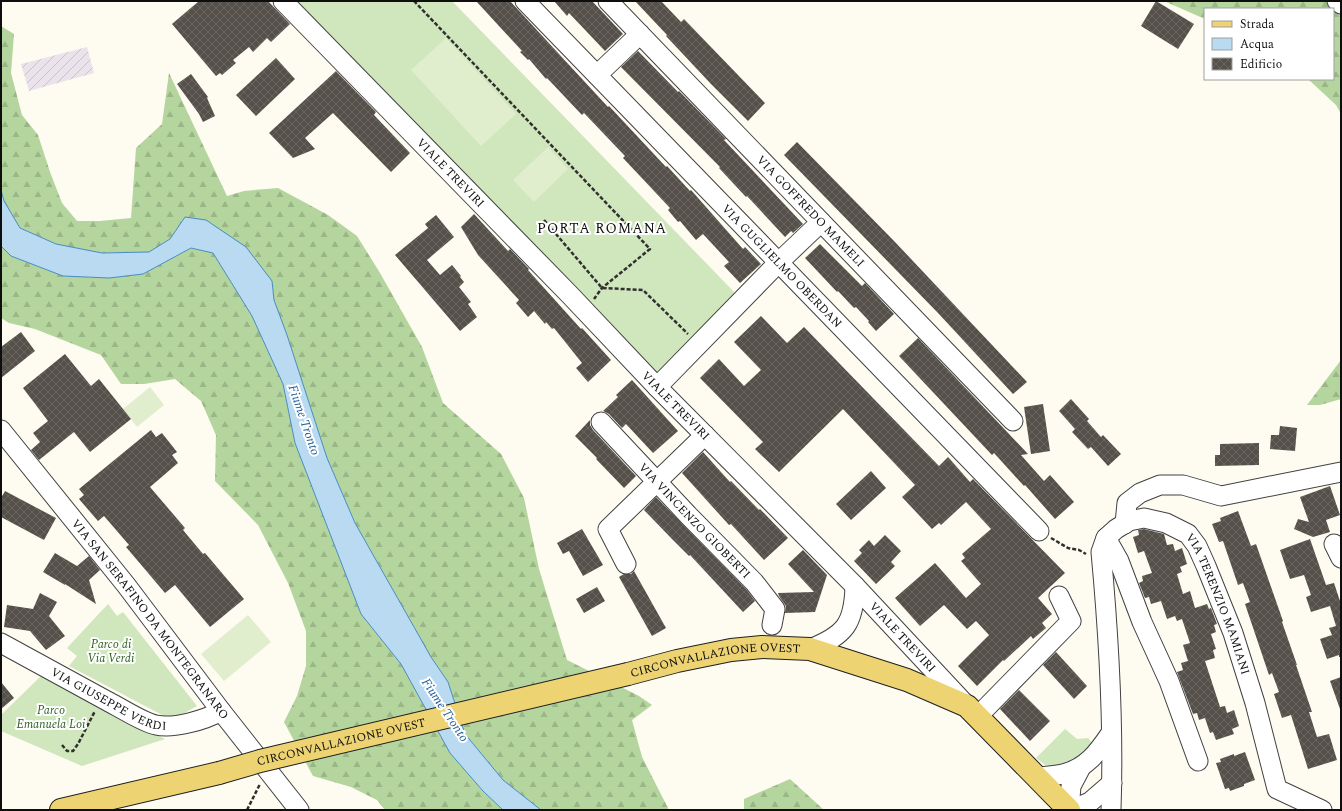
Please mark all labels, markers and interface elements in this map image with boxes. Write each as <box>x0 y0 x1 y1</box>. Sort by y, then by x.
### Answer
legend <box>1204 8 1334 80</box>
text: Strada <box>1240 15 1274 34</box>
text: Acqua <box>1240 35 1274 54</box>
text: Edificio <box>1240 55 1282 74</box>
street label: VIALE TREVIRI <box>412 134 489 212</box>
street label: VIA GOFFREDO MAMELI <box>752 151 869 271</box>
street label: VIA GUGLIELMO OBERDAN <box>717 200 847 332</box>
district label: PORTA ROMANA <box>537 218 667 239</box>
street label: VIALE TREVIRI <box>637 367 714 445</box>
water label: Fiume Tronto <box>283 382 325 458</box>
street label: VIA VINCENZO GIOBERTI <box>634 458 755 583</box>
street label: VIA SAN SERAFINO DA MONTEGRANARO <box>67 515 234 723</box>
street label: VIA TERENZIO MAMIANI <box>1181 529 1255 677</box>
street label: VIALE TREVIRI <box>865 597 941 677</box>
park label: Parco di Via Verdi <box>88 635 135 668</box>
street label: CIRCONVALLAZIONE OVEST <box>628 637 801 683</box>
street label: VIA GIUSEPPE VERDI <box>47 662 167 736</box>
water label: Fiume Tronto <box>416 674 474 746</box>
park label: Parco Emanuela Loi <box>16 701 86 734</box>
street label: CIRCONVALLAZIONE OVEST <box>255 713 427 771</box>

